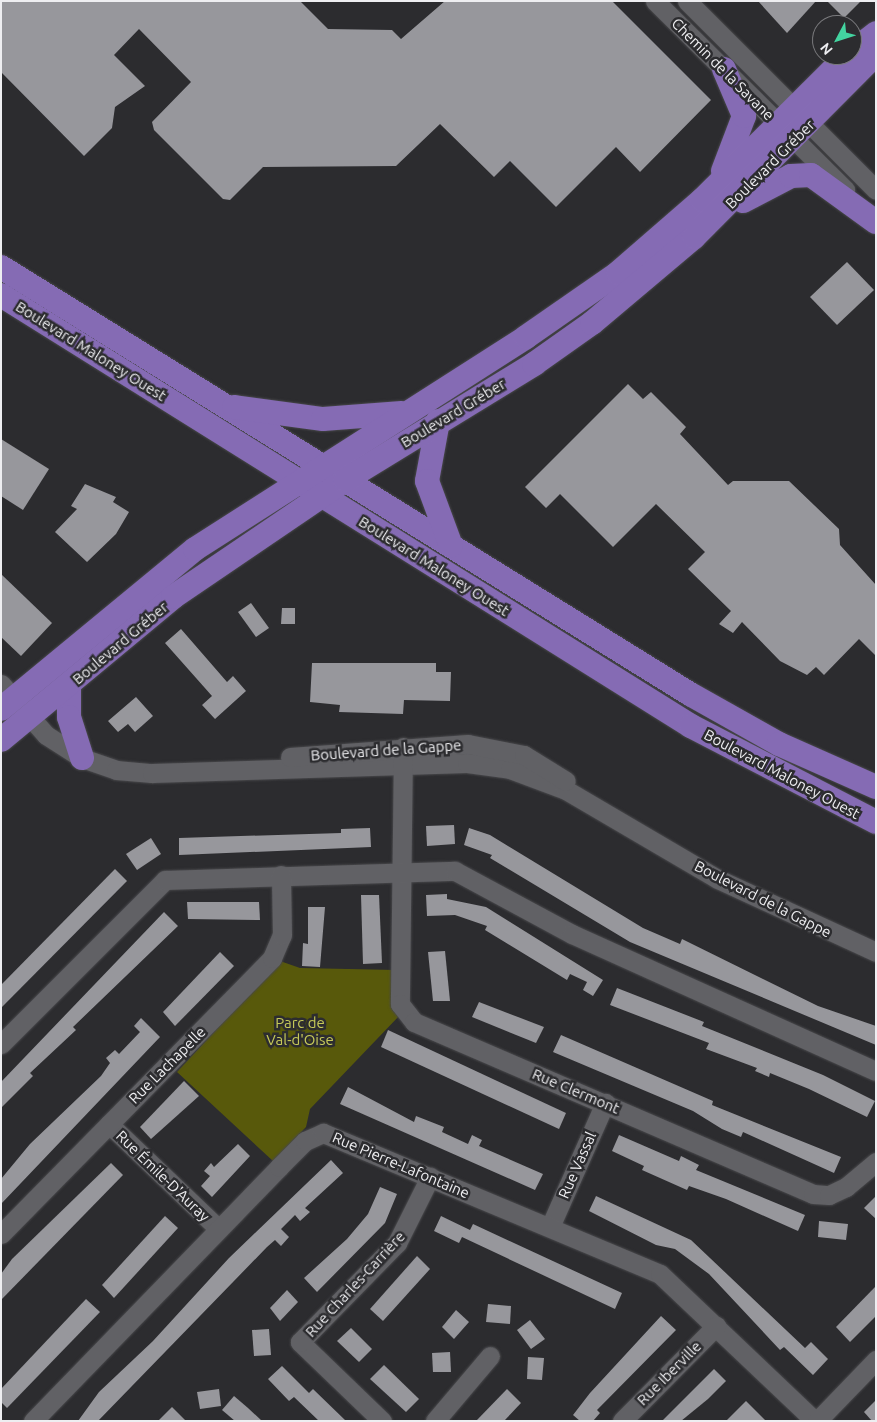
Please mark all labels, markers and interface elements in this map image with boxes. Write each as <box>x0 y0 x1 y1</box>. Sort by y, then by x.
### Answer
street label: Chemin de la Savane <box>668 14 778 124</box>
north arrow <box>812 15 862 65</box>
text: N <box>817 40 836 58</box>
street label: Boulevard Gréber <box>722 116 818 212</box>
street label: Boulevard Maloney Ouest <box>13 297 169 405</box>
street label: Boulevard Gréber <box>398 375 508 451</box>
street label: Boulevard Maloney Ouest <box>356 512 512 620</box>
street label: Boulevard Gréber <box>69 598 171 688</box>
street label: Boulevard Maloney Ouest <box>701 725 863 823</box>
street label: Boulevard de la Gappe <box>310 736 462 764</box>
street label: Boulevard de la Gappe <box>692 857 834 941</box>
park label: Parc de Val-d'Oise <box>266 1013 334 1048</box>
street label: Rue Lachapelle <box>125 1023 209 1107</box>
street label: Rue Clermont <box>530 1065 622 1117</box>
street label: Rue Émile-D'Auray <box>112 1127 214 1225</box>
street label: Rue Pierre-Lafontaine <box>330 1128 472 1202</box>
street label: Rue Vassal <box>554 1129 600 1201</box>
street label: Rue Charles-Carrière <box>301 1227 409 1341</box>
street label: Rue Iberville <box>633 1337 705 1409</box>

